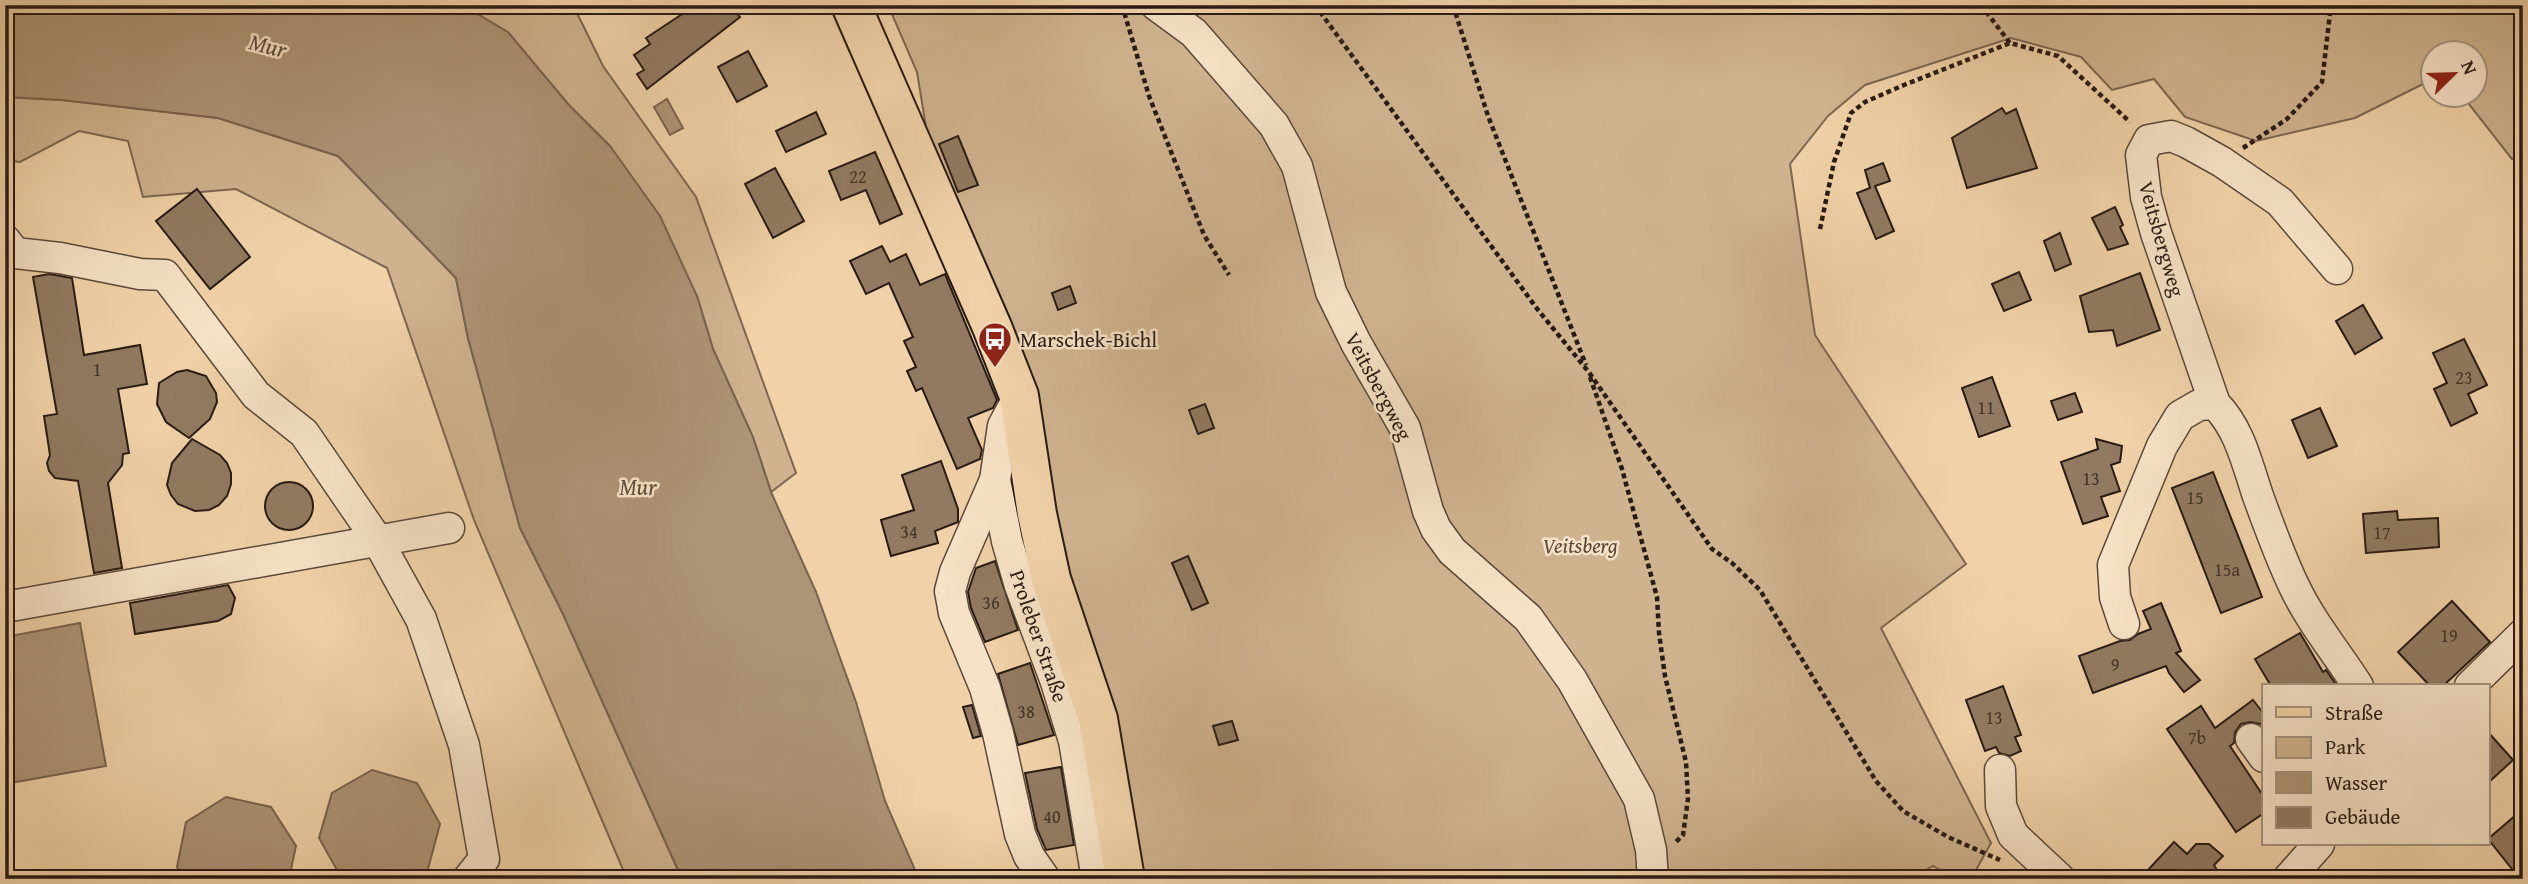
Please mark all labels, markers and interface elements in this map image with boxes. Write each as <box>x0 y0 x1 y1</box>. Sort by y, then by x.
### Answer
water label: Mur <box>246 24 292 66</box>
north arrow <box>2420 38 2490 108</box>
text: N <box>2454 56 2485 79</box>
house number: 22 <box>849 163 867 190</box>
street label: Veitsbergweg <box>2131 178 2193 301</box>
bus stop icon: Marschek-Bichl <box>976 320 1014 369</box>
place label: Marschek-Bichl <box>1020 324 1157 355</box>
street label: Veitsbergweg <box>1337 326 1421 446</box>
house number: 1 <box>93 356 101 383</box>
house number: 23 <box>2455 364 2473 391</box>
house number: 11 <box>1977 394 1995 421</box>
house number: 13 <box>2082 465 2100 492</box>
water label: Mur <box>619 470 658 503</box>
house number: 15 <box>2186 484 2204 511</box>
house number: 34 <box>900 518 918 545</box>
house number: 17 <box>2373 519 2391 546</box>
park label: Veitsberg <box>1542 530 1618 561</box>
house number: 15a <box>2214 556 2240 583</box>
street label: Proleber Straße <box>1002 566 1076 707</box>
house number: 36 <box>982 589 1000 616</box>
house number: 19 <box>2440 622 2458 649</box>
house number: 9 <box>2111 651 2119 678</box>
legend <box>2262 684 2490 846</box>
text: Straße <box>2325 697 2383 728</box>
house number: 38 <box>1017 698 1035 725</box>
house number: 13 <box>1985 704 2003 731</box>
house number: 7b <box>2188 724 2206 751</box>
text: Park <box>2325 731 2366 762</box>
text: Wasser <box>2325 767 2387 798</box>
text: Gebäude <box>2325 801 2401 832</box>
house number: 40 <box>1043 803 1061 830</box>

